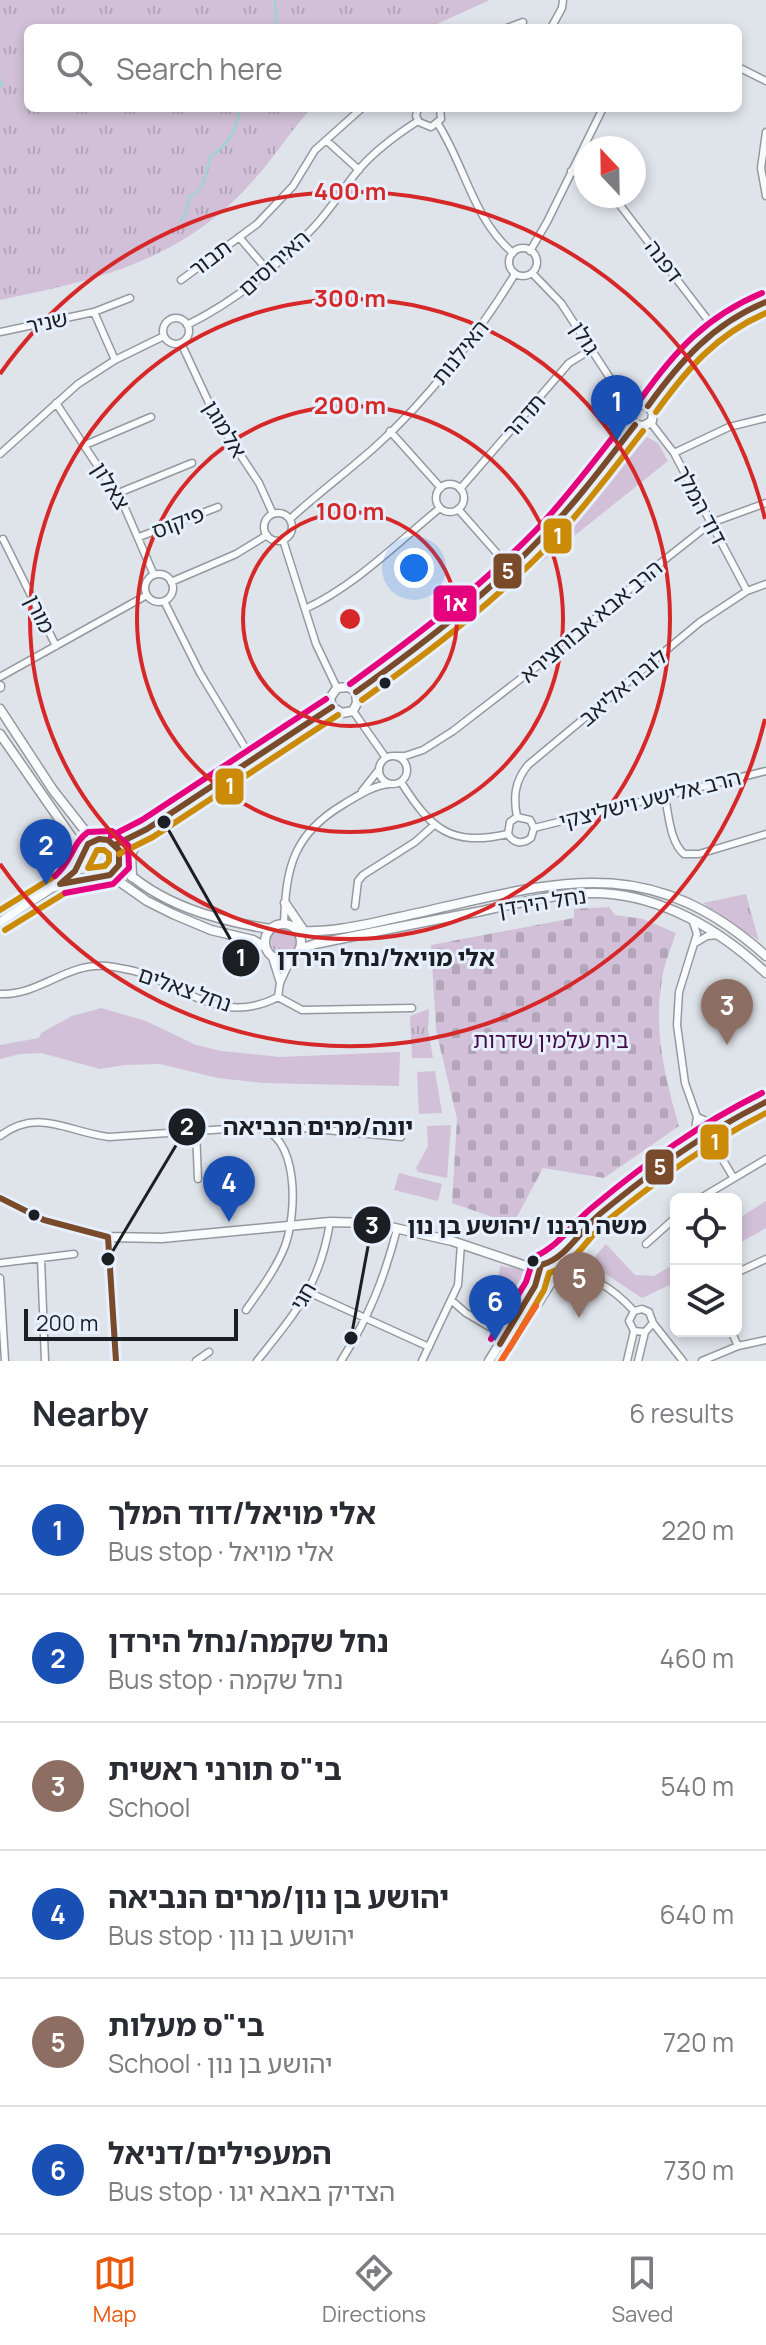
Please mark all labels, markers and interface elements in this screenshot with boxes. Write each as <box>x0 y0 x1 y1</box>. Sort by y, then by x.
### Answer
search box <box>24 24 742 112</box>
icon: search <box>52 46 96 90</box>
text: Search here <box>116 48 283 89</box>
north arrow <box>574 136 646 208</box>
text: 400 m <box>314 174 386 207</box>
street label: האירוסים <box>232 223 316 303</box>
street label: תבור <box>183 232 237 284</box>
street label: דפנה <box>638 233 690 289</box>
text: 300 m <box>314 281 386 314</box>
street label: שניר <box>24 303 70 341</box>
street label: האילנות <box>425 313 495 391</box>
street label: גולן <box>563 316 607 360</box>
pin: 1 <box>591 375 643 441</box>
street label: תדהר <box>496 387 552 445</box>
text: 200 m <box>314 388 386 421</box>
street label: אלמוגן <box>196 395 254 463</box>
street label: צאלון <box>85 456 137 516</box>
street label: דוד המלך <box>668 460 734 550</box>
text: 100 m <box>316 494 384 527</box>
street label: פיקוס <box>147 498 209 546</box>
line badge: 1 <box>542 517 573 555</box>
text: 1 <box>553 521 563 551</box>
your location <box>394 548 434 588</box>
line badge: 5 <box>492 552 523 590</box>
street label: הרב אבא אבוחצירא <box>514 553 668 689</box>
text: 5 <box>502 556 514 586</box>
line badge: 1א <box>432 584 478 623</box>
text: 1א <box>443 588 467 618</box>
street label: מורן <box>18 590 62 638</box>
centre of rings <box>336 605 364 633</box>
street label: לובה אליאב <box>572 641 674 733</box>
unlabelled marker <box>377 675 393 691</box>
street label: הרב אלישע וישליצקי <box>556 762 744 836</box>
line badge: 1 <box>214 767 245 806</box>
text: 1 <box>225 771 235 801</box>
pin: 2 <box>20 819 72 885</box>
street label: נחל הירדן <box>496 880 588 924</box>
callout: אלי מויאל/נחל הירדן <box>221 934 511 982</box>
text: 1 <box>236 940 246 973</box>
text: אלי מויאל/נחל הירדן <box>277 940 495 973</box>
street label: נחל צאלים <box>134 959 236 1019</box>
pin: 3 <box>701 979 753 1045</box>
park label: בית עלמין שדרות <box>473 1025 629 1055</box>
callout: יונה/מרים הנביאה <box>167 1103 429 1151</box>
text: 2 <box>180 1109 194 1142</box>
text: יונה/מרים הנביאה <box>223 1109 413 1142</box>
line badge: 1 <box>699 1123 730 1161</box>
text: 1 <box>710 1127 720 1157</box>
line badge: 5 <box>644 1148 675 1186</box>
text: 5 <box>654 1152 666 1182</box>
pin: 4 <box>203 1156 255 1222</box>
map controls <box>670 1193 742 1337</box>
button: locate <box>670 1193 742 1265</box>
callout: משה רבנו /יהושע בן נון <box>352 1201 663 1249</box>
unlabelled marker <box>26 1207 42 1223</box>
text: 3 <box>365 1208 379 1241</box>
text: משה רבנו /יהושע בן נון <box>407 1208 647 1241</box>
pin: 5 <box>553 1252 605 1318</box>
unlabelled marker <box>525 1253 541 1269</box>
button: layers <box>670 1265 742 1337</box>
pin: 6 <box>469 1275 521 1341</box>
street label: חגי <box>283 1276 323 1316</box>
scale bar <box>24 1305 238 1341</box>
text: 200 m <box>36 1308 98 1338</box>
text: Nearby <box>32 1390 148 1436</box>
text: 6 results <box>629 1395 734 1431</box>
text: אלי מויאל/דוד המלך <box>108 1492 376 1533</box>
text: 1 <box>52 1512 64 1548</box>
text: 220 m <box>661 1512 734 1548</box>
text: Bus stop · אלי מויאל <box>108 1533 334 1569</box>
text: נחל שקמה/נחל הירדן <box>108 1620 389 1661</box>
text: 2 <box>50 1640 66 1676</box>
text: 460 m <box>659 1640 734 1676</box>
text: Bus stop · נחל שקמה <box>108 1661 343 1697</box>
text: בי"ס תורני ראשית <box>108 1748 342 1789</box>
text: 3 <box>50 1768 66 1804</box>
text: 540 m <box>661 1768 734 1804</box>
text: School <box>108 1789 191 1825</box>
text: יהושע בן נון/מרים הנביאה <box>108 1876 449 1917</box>
text: 4 <box>50 1896 66 1932</box>
text: 640 m <box>659 1896 734 1932</box>
text: Bus stop · יהושע בן נון <box>108 1917 355 1953</box>
text: בי"ס מעלות <box>108 2004 265 2045</box>
text: 5 <box>50 2024 66 2060</box>
text: 720 m <box>663 2024 734 2060</box>
text: School · יהושע בן נון <box>108 2045 333 2081</box>
text: המעפילים/דניאל <box>108 2132 332 2173</box>
text: 6 <box>50 2152 66 2188</box>
text: 730 m <box>663 2152 734 2188</box>
text: Bus stop · הצדיק באבא יגו <box>108 2173 395 2209</box>
tab: Map <box>93 2251 137 2329</box>
tab: Directions <box>322 2251 426 2329</box>
tab: Saved <box>611 2251 673 2329</box>

